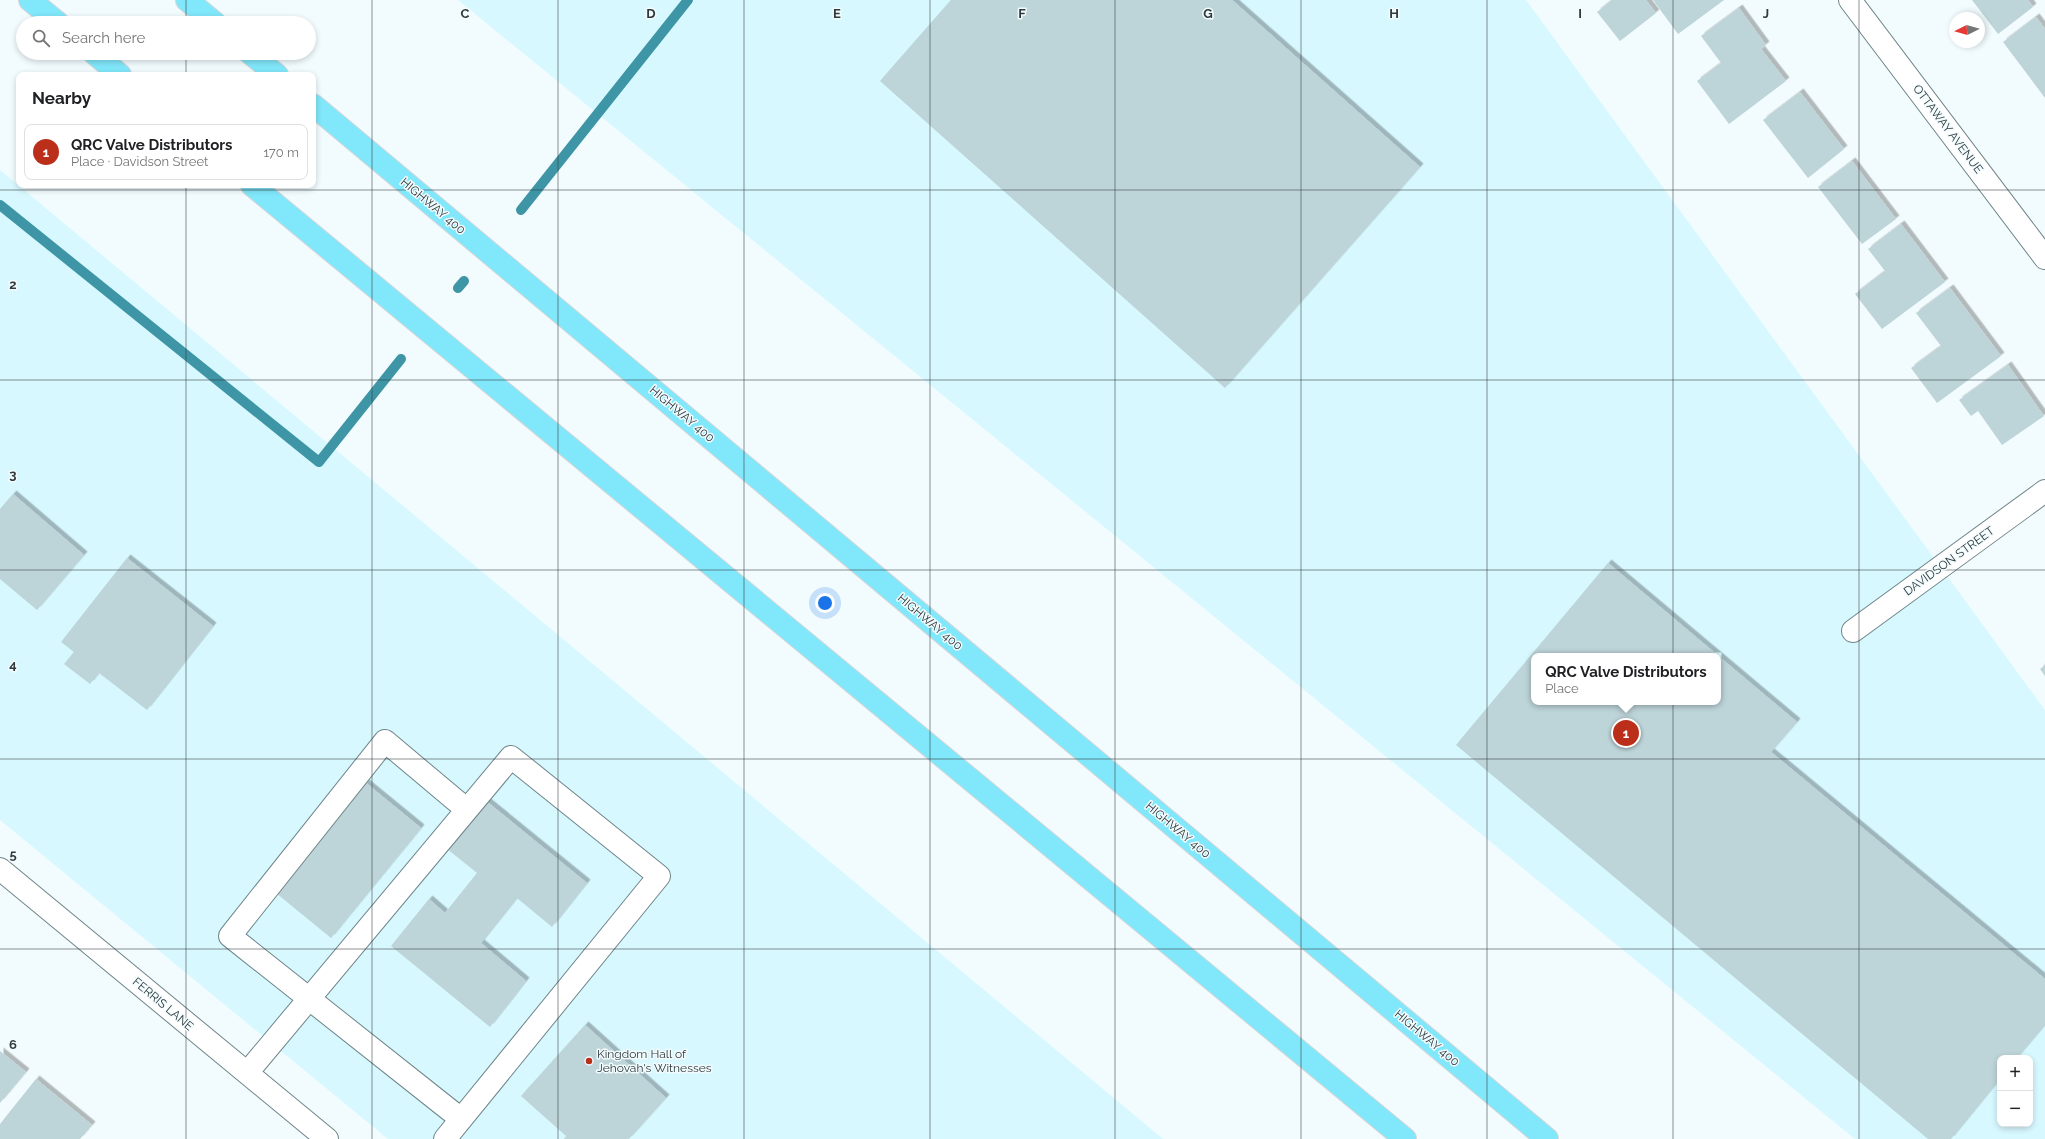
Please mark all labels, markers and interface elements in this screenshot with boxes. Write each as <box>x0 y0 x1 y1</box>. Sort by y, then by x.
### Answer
text: C <box>461 6 470 21</box>
text: D <box>646 6 656 21</box>
text: E <box>833 6 841 21</box>
text: F <box>1018 6 1026 21</box>
text: G <box>1203 6 1213 21</box>
text: H <box>1389 6 1399 21</box>
text: I <box>1578 6 1582 21</box>
text: J <box>1763 6 1769 21</box>
north arrow <box>1949 12 1985 48</box>
search box <box>16 16 316 60</box>
icon: search <box>30 27 52 49</box>
text: Search here <box>62 29 145 47</box>
street label: OTTAWAY AVENUE <box>1910 82 1986 176</box>
text: Nearby <box>32 88 91 108</box>
text: QRC Valve Distributors <box>71 136 232 154</box>
text: 1 <box>43 145 49 160</box>
text: 170 m <box>263 145 299 160</box>
text: Place · Davidson Street <box>71 154 208 169</box>
street label: HIGHWAY 400 <box>398 175 468 237</box>
text: 2 <box>9 277 17 292</box>
street label: HIGHWAY 400 <box>647 383 717 445</box>
text: 3 <box>9 467 17 482</box>
street label: DAVIDSON STREET <box>1901 523 1997 599</box>
street label: HIGHWAY 400 <box>895 591 965 653</box>
your location <box>815 593 835 613</box>
popup <box>1531 653 1721 705</box>
text: 4 <box>9 657 17 672</box>
text: QRC Valve Distributors <box>1545 663 1707 681</box>
text: Place <box>1545 681 1579 696</box>
pin: 1 <box>1613 718 1639 748</box>
street label: HIGHWAY 400 <box>1143 799 1213 861</box>
text: 5 <box>9 847 17 862</box>
street label: FERRIS LANE <box>130 975 196 1033</box>
street label: HIGHWAY 400 <box>1392 1007 1462 1069</box>
text: 6 <box>9 1037 17 1052</box>
place label: Kingdom Hall of Jehovah's Witnesses <box>597 1047 712 1075</box>
map controls <box>1997 1055 2033 1127</box>
button: + <box>1997 1055 2033 1091</box>
marker: Kingdom Hall of Jehovah's Witnesses <box>584 1056 594 1066</box>
button: − <box>1997 1091 2033 1127</box>

